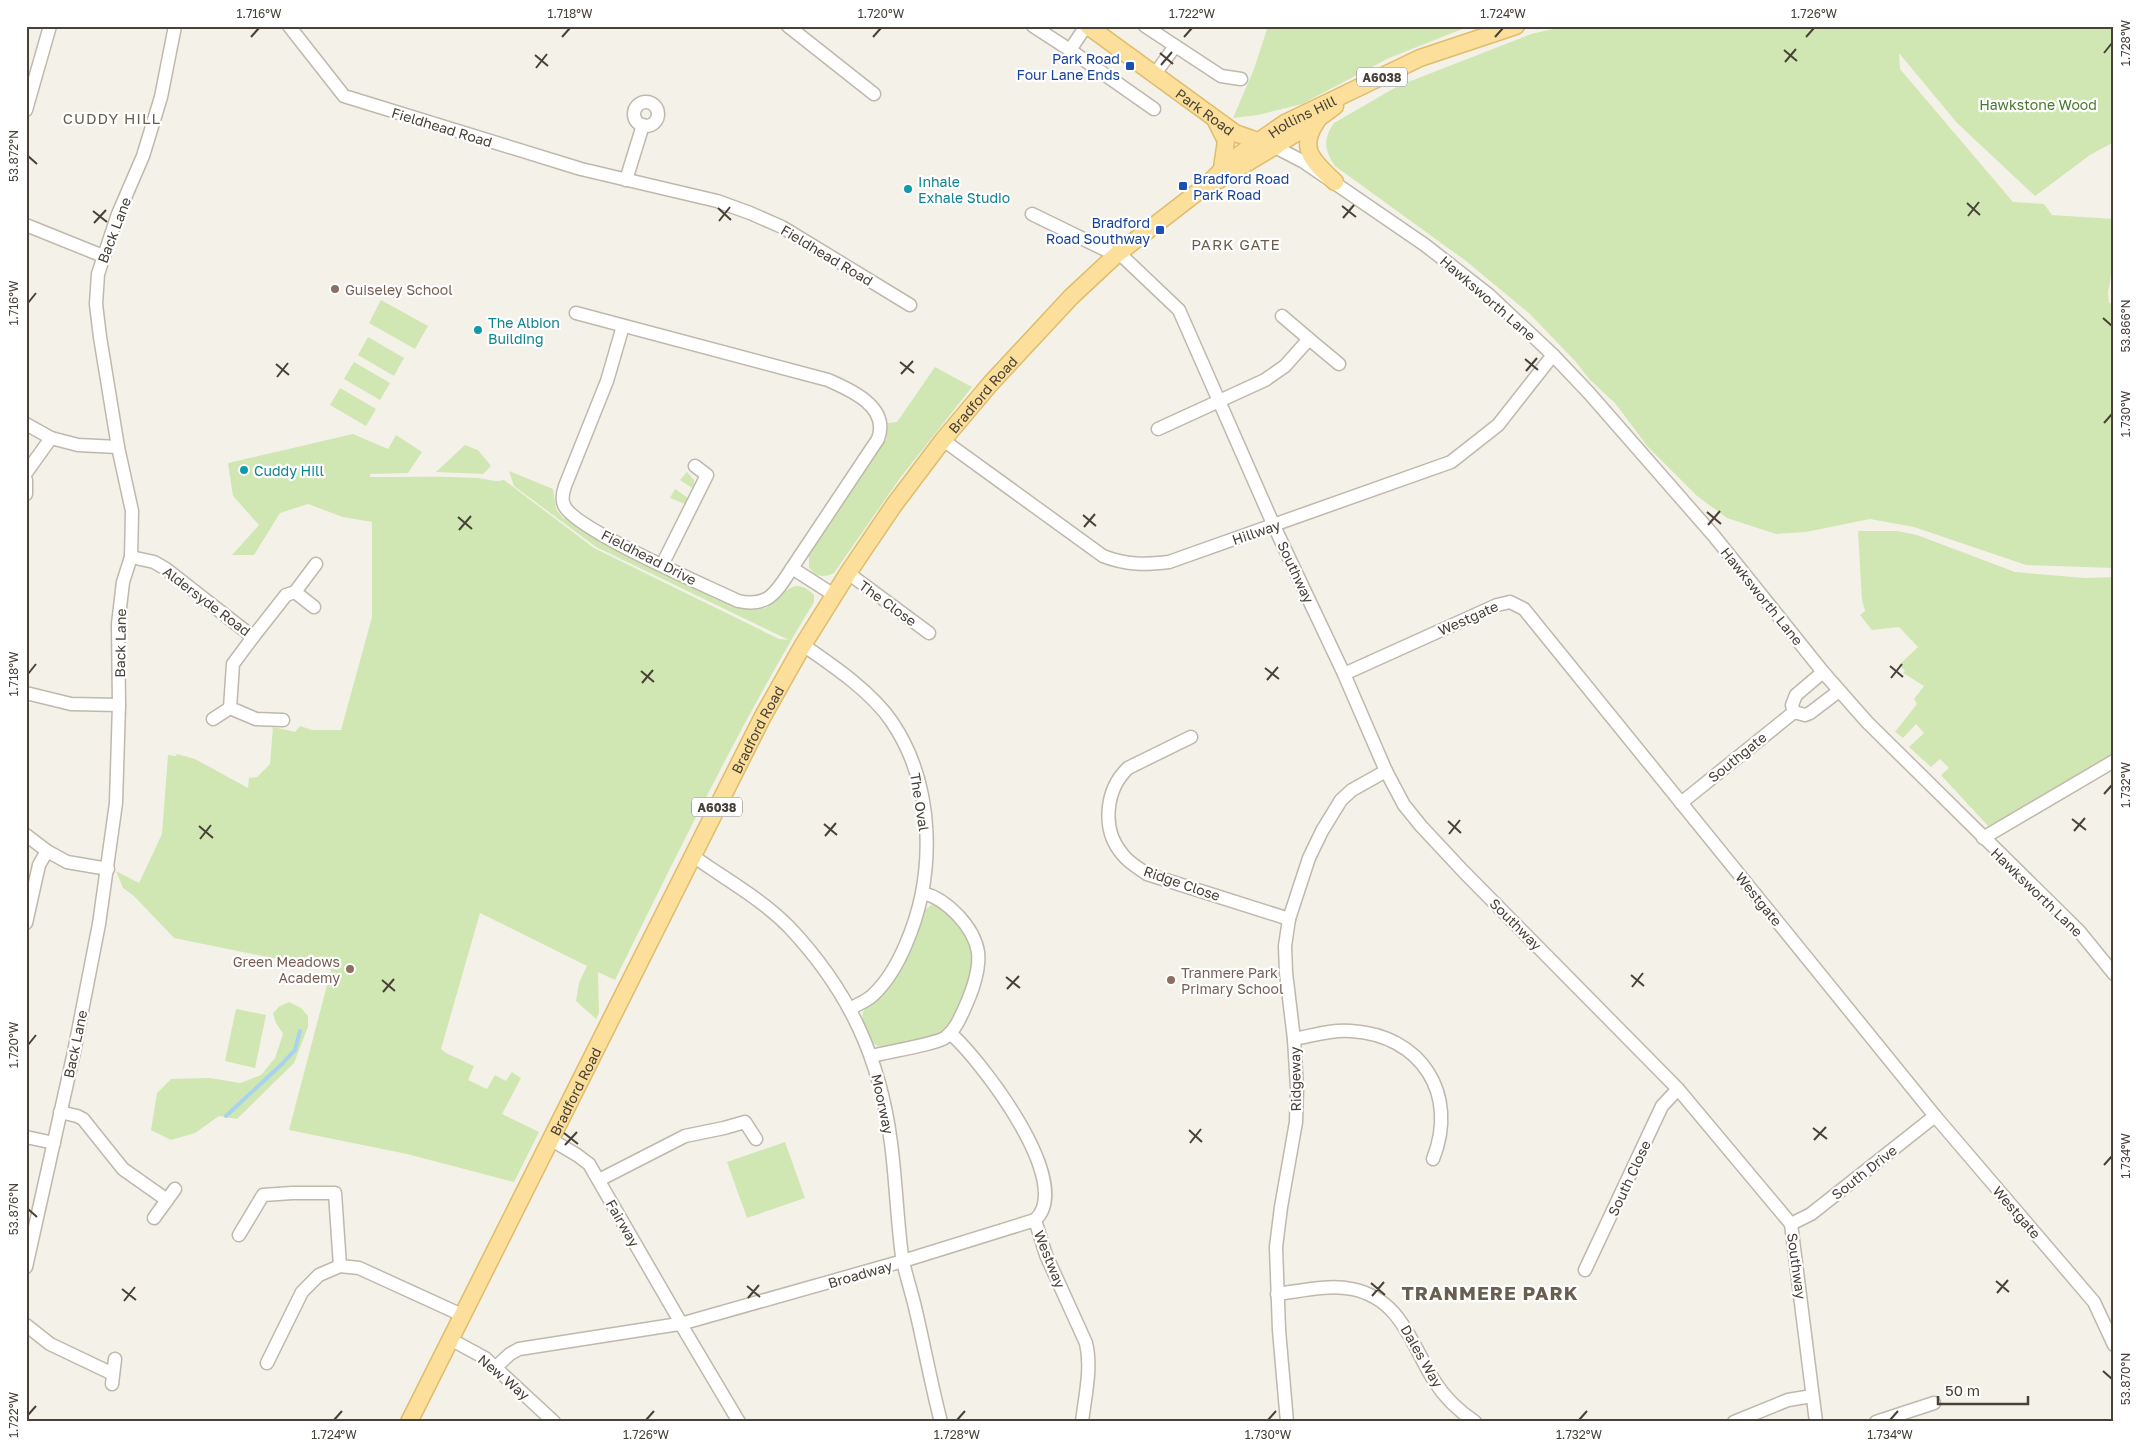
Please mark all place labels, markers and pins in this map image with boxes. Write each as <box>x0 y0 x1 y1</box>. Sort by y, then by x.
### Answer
place label: Park Road Four Lane Ends <box>1017 50 1120 83</box>
marker: Park Road Four Lane Ends <box>1124 60 1136 72</box>
place label: Bradford Road Park Road <box>1193 170 1289 203</box>
place label: Inhale Exhale Studio <box>918 173 1010 206</box>
marker: Bradford Road Park Road <box>1177 180 1189 192</box>
marker: Inhale Exhale Studio <box>902 183 914 195</box>
place label: Bradford Road Southway <box>1046 214 1150 247</box>
marker: Bradford Road Southway <box>1154 224 1166 236</box>
place label: Guiseley School <box>345 281 453 298</box>
marker: Guiseley School <box>329 283 341 295</box>
place label: The Albion Building <box>488 314 560 347</box>
marker: The Albion Building <box>472 324 484 336</box>
place label: Cuddy Hill <box>254 462 324 479</box>
marker: Cuddy Hill <box>238 464 250 476</box>
place label: Green Meadows Academy <box>233 953 340 986</box>
marker: Green Meadows Academy <box>344 963 356 975</box>
place label: Tranmere Park Primary School <box>1181 964 1283 997</box>
marker: Tranmere Park Primary School <box>1165 974 1177 986</box>

